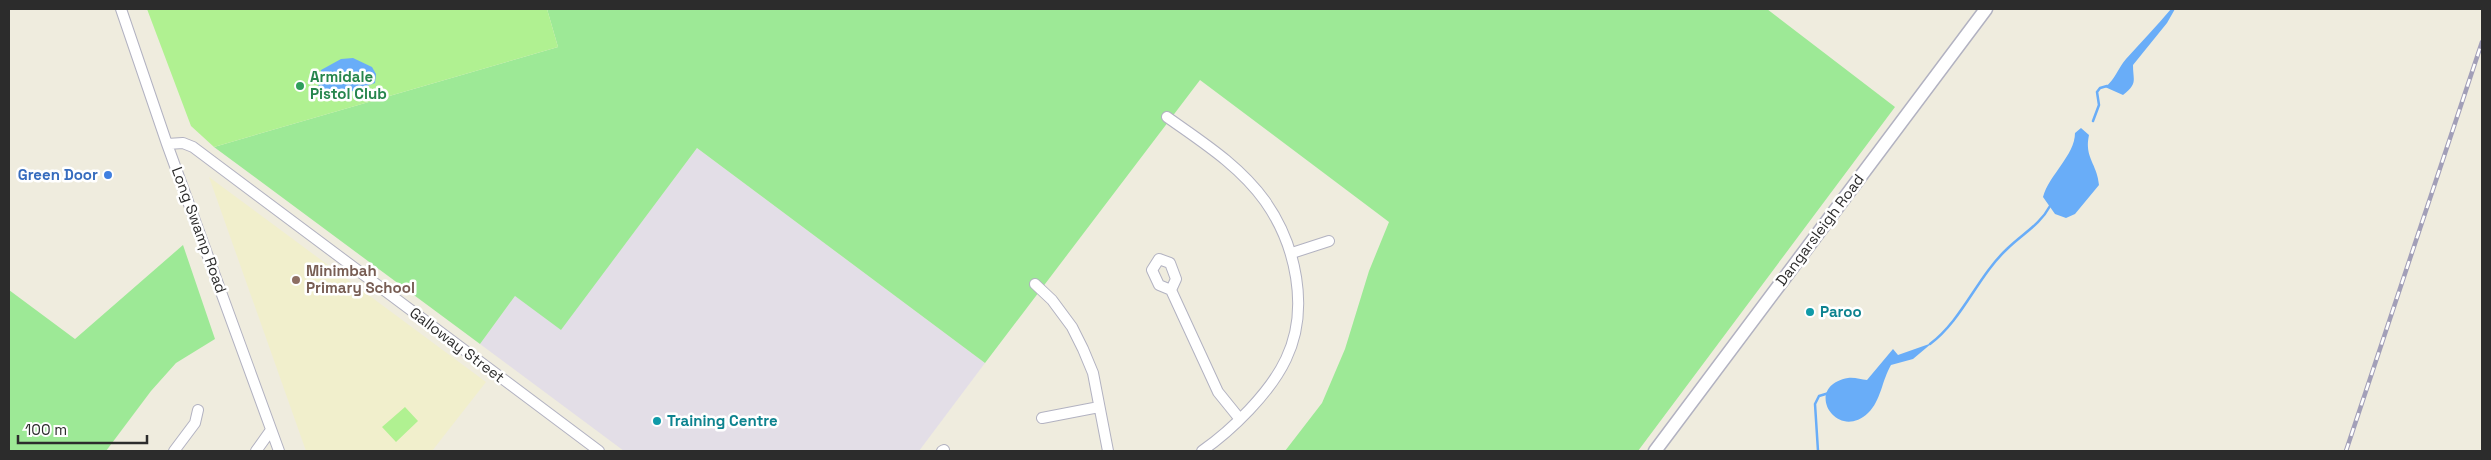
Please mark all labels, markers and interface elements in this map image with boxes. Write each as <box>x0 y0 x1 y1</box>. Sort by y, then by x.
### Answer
place label: Armidale Pistol Club <box>310 67 387 103</box>
marker: Armidale Pistol Club <box>294 80 306 92</box>
street label: Long Swamp Road <box>168 164 231 296</box>
place label: Green Door <box>18 165 98 184</box>
marker: Green Door <box>102 169 114 181</box>
street label: Dangarsleigh Road <box>1771 170 1868 289</box>
place label: Minimbah Primary School <box>306 261 415 297</box>
marker: Minimbah Primary School <box>290 274 302 286</box>
place label: Paroo <box>1820 302 1862 321</box>
street label: Galloway Street <box>406 303 509 387</box>
marker: Paroo <box>1804 306 1816 318</box>
place label: Training Centre <box>667 411 778 430</box>
scale bar <box>18 412 146 444</box>
marker: Training Centre <box>651 415 663 427</box>
text: 100 m <box>25 420 67 439</box>

